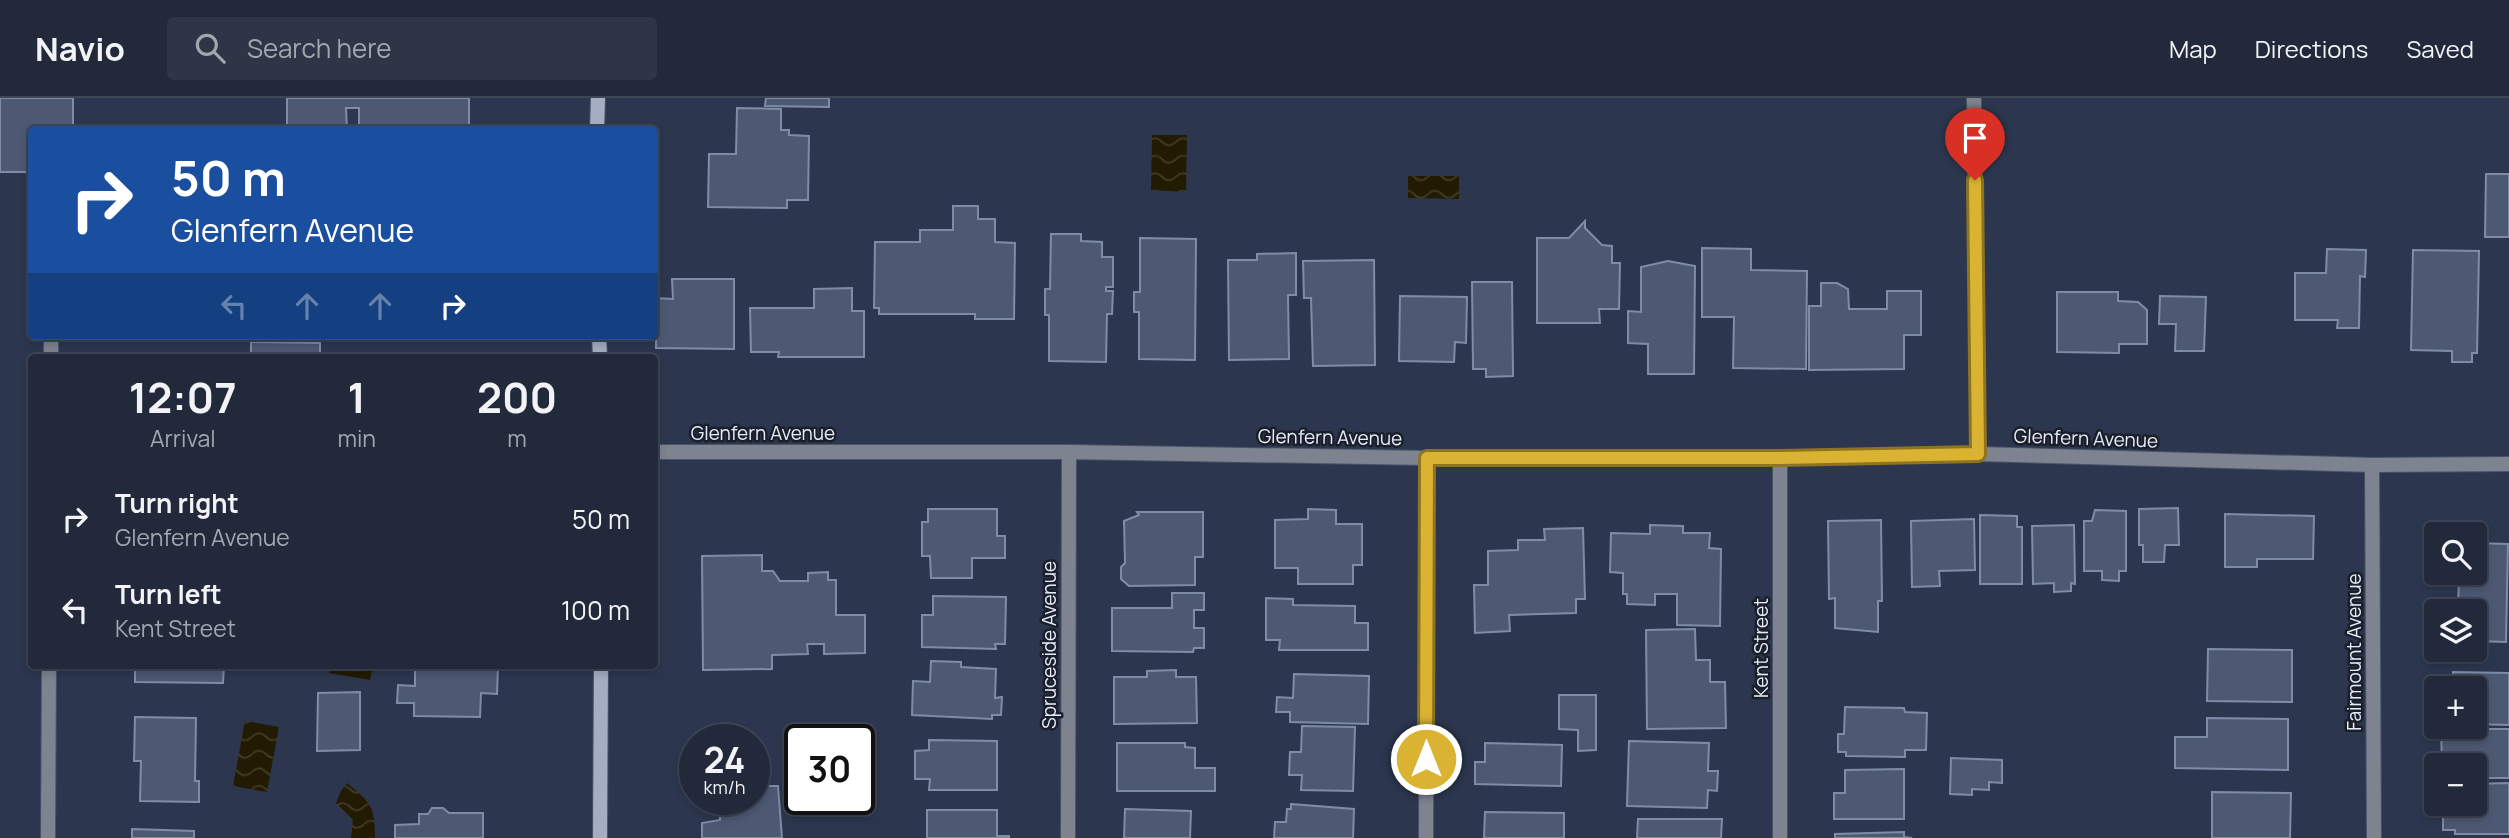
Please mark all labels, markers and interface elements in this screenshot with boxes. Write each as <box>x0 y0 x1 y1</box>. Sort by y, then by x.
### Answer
search box <box>167 17 657 80</box>
text: Navio <box>35 26 125 71</box>
icon: search <box>191 29 229 67</box>
text: Search here <box>247 30 391 66</box>
text: Map <box>2169 32 2217 65</box>
text: Directions <box>2255 32 2368 65</box>
text: Saved <box>2406 32 2474 65</box>
pin <box>1945 108 2005 180</box>
icon: arrive <box>1956 119 1994 157</box>
text: 50 m <box>171 144 286 211</box>
icon: right <box>56 154 147 245</box>
text: Glenfern Avenue <box>171 208 414 252</box>
icon: left <box>215 287 253 325</box>
icon: ahead <box>288 287 326 325</box>
icon: ahead <box>361 287 399 325</box>
icon: right <box>434 287 472 325</box>
text: 12:07 <box>129 368 237 426</box>
text: 1 <box>348 368 366 426</box>
text: 200 <box>477 368 557 426</box>
street label: Glenfern Avenue <box>691 420 835 446</box>
text: Arrival <box>150 422 216 454</box>
text: min <box>338 422 376 454</box>
text: m <box>507 422 527 454</box>
street label: Glenfern Avenue <box>2013 422 2159 454</box>
street label: Glenfern Avenue <box>1258 423 1402 451</box>
text: Turn right <box>115 485 239 521</box>
icon: right <box>56 500 94 538</box>
text: 50 m <box>572 501 630 537</box>
text: Glenfern Avenue <box>115 521 290 553</box>
map controls <box>2424 522 2487 816</box>
button: search <box>2424 522 2487 585</box>
street label: Spruceside Avenue <box>1036 561 1062 729</box>
street label: Fairmount Avenue <box>2341 573 2367 731</box>
text: Turn left <box>115 576 222 612</box>
icon: left <box>56 591 94 629</box>
text: 100 m <box>561 592 630 628</box>
street label: Kent Street <box>1748 598 1774 698</box>
button: layers <box>2424 599 2487 662</box>
text: Kent Street <box>115 612 236 644</box>
button: + <box>2424 676 2487 739</box>
position arrow <box>1389 722 1463 796</box>
speed limit sign: 30 <box>784 724 875 815</box>
text: 24 <box>704 736 745 784</box>
button: − <box>2424 753 2487 816</box>
text: km/h <box>704 775 745 799</box>

